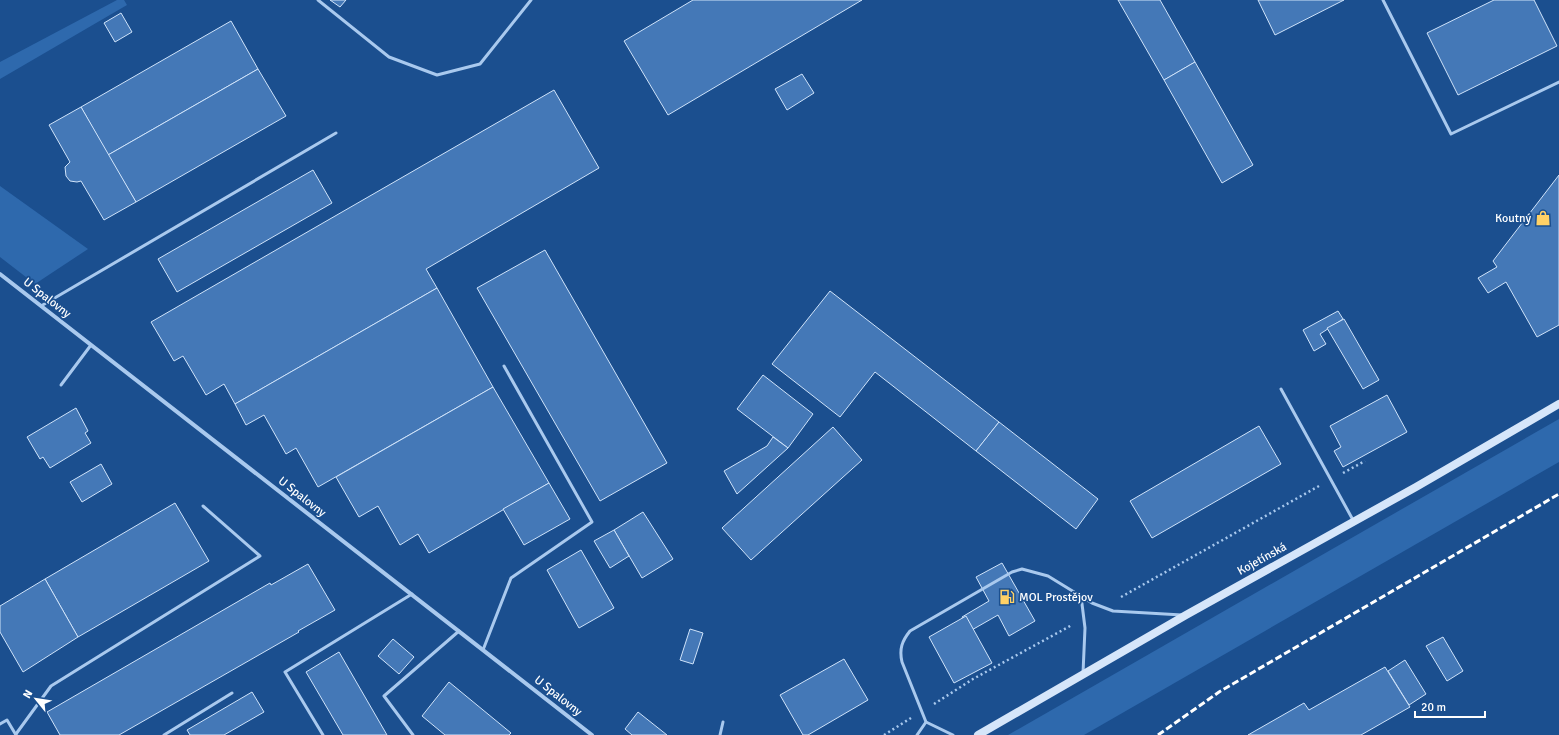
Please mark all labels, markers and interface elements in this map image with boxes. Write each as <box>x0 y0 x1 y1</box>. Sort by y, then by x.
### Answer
shop icon: Koutný <box>1534 209 1552 227</box>
place label: Koutný <box>1495 211 1531 226</box>
street label: U Spalovny <box>20 275 74 322</box>
street label: U Spalovny <box>275 474 329 521</box>
street label: Kojetínská <box>1235 539 1289 579</box>
fuel station icon: MOL Prostějov <box>998 588 1016 606</box>
place label: MOL Prostějov <box>1019 590 1093 605</box>
street label: U Spalovny <box>531 673 585 720</box>
north arrow <box>16 679 56 719</box>
text: N <box>20 688 35 701</box>
scale bar <box>1415 693 1485 719</box>
text: 20 m <box>1421 700 1446 715</box>

